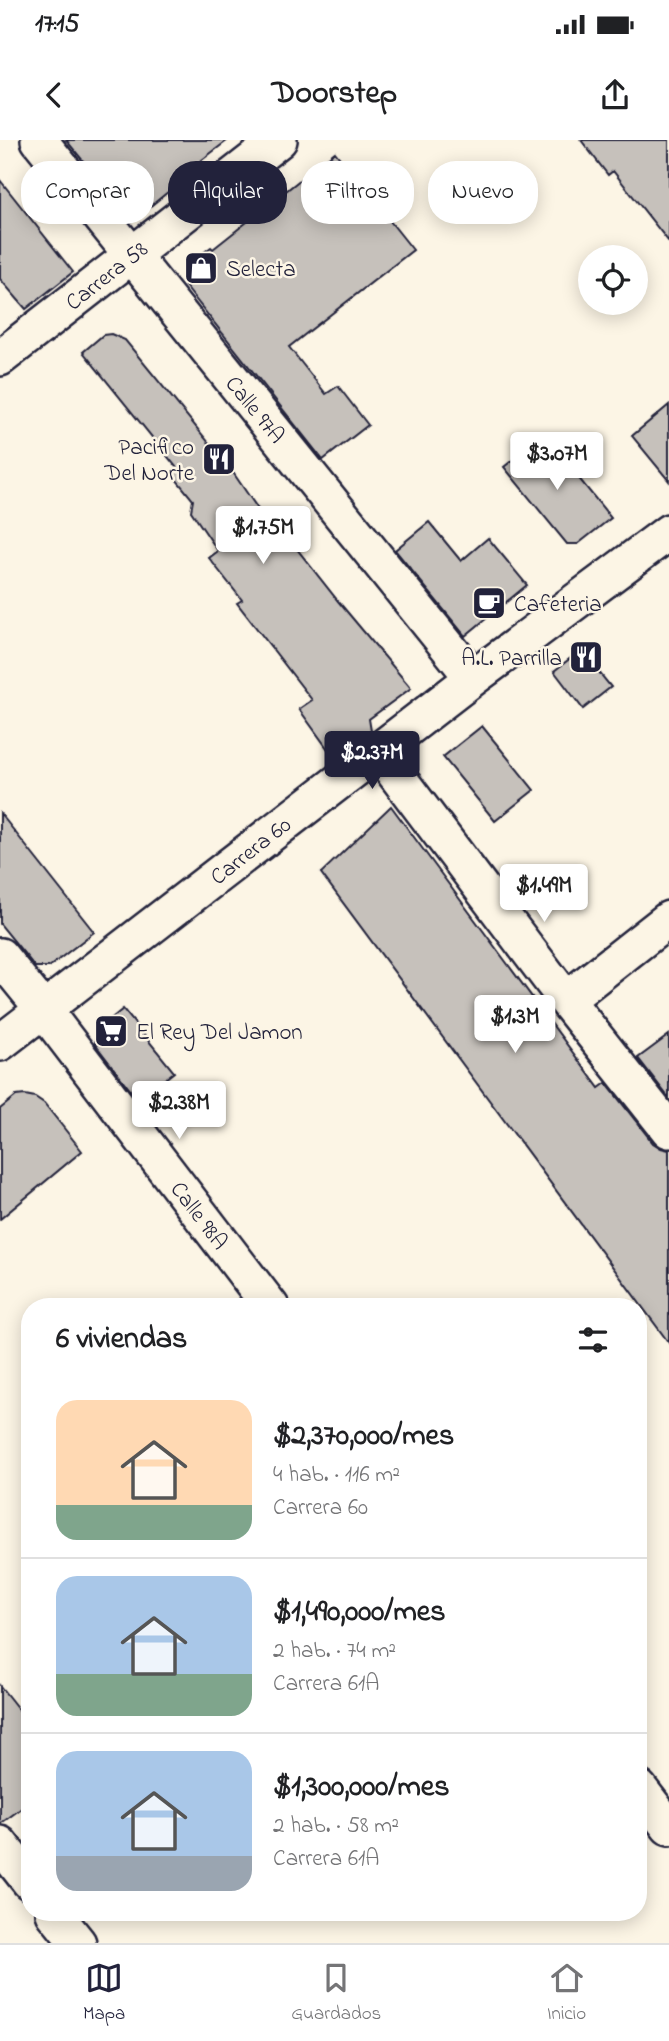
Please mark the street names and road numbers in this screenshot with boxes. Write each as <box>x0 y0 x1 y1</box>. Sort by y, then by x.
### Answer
street label: Carrera 58 <box>59 234 156 320</box>
street label: Calle 97A <box>216 369 292 452</box>
street label: Carrera 60 <box>204 810 299 894</box>
street label: Calle 98A <box>161 1175 235 1258</box>

